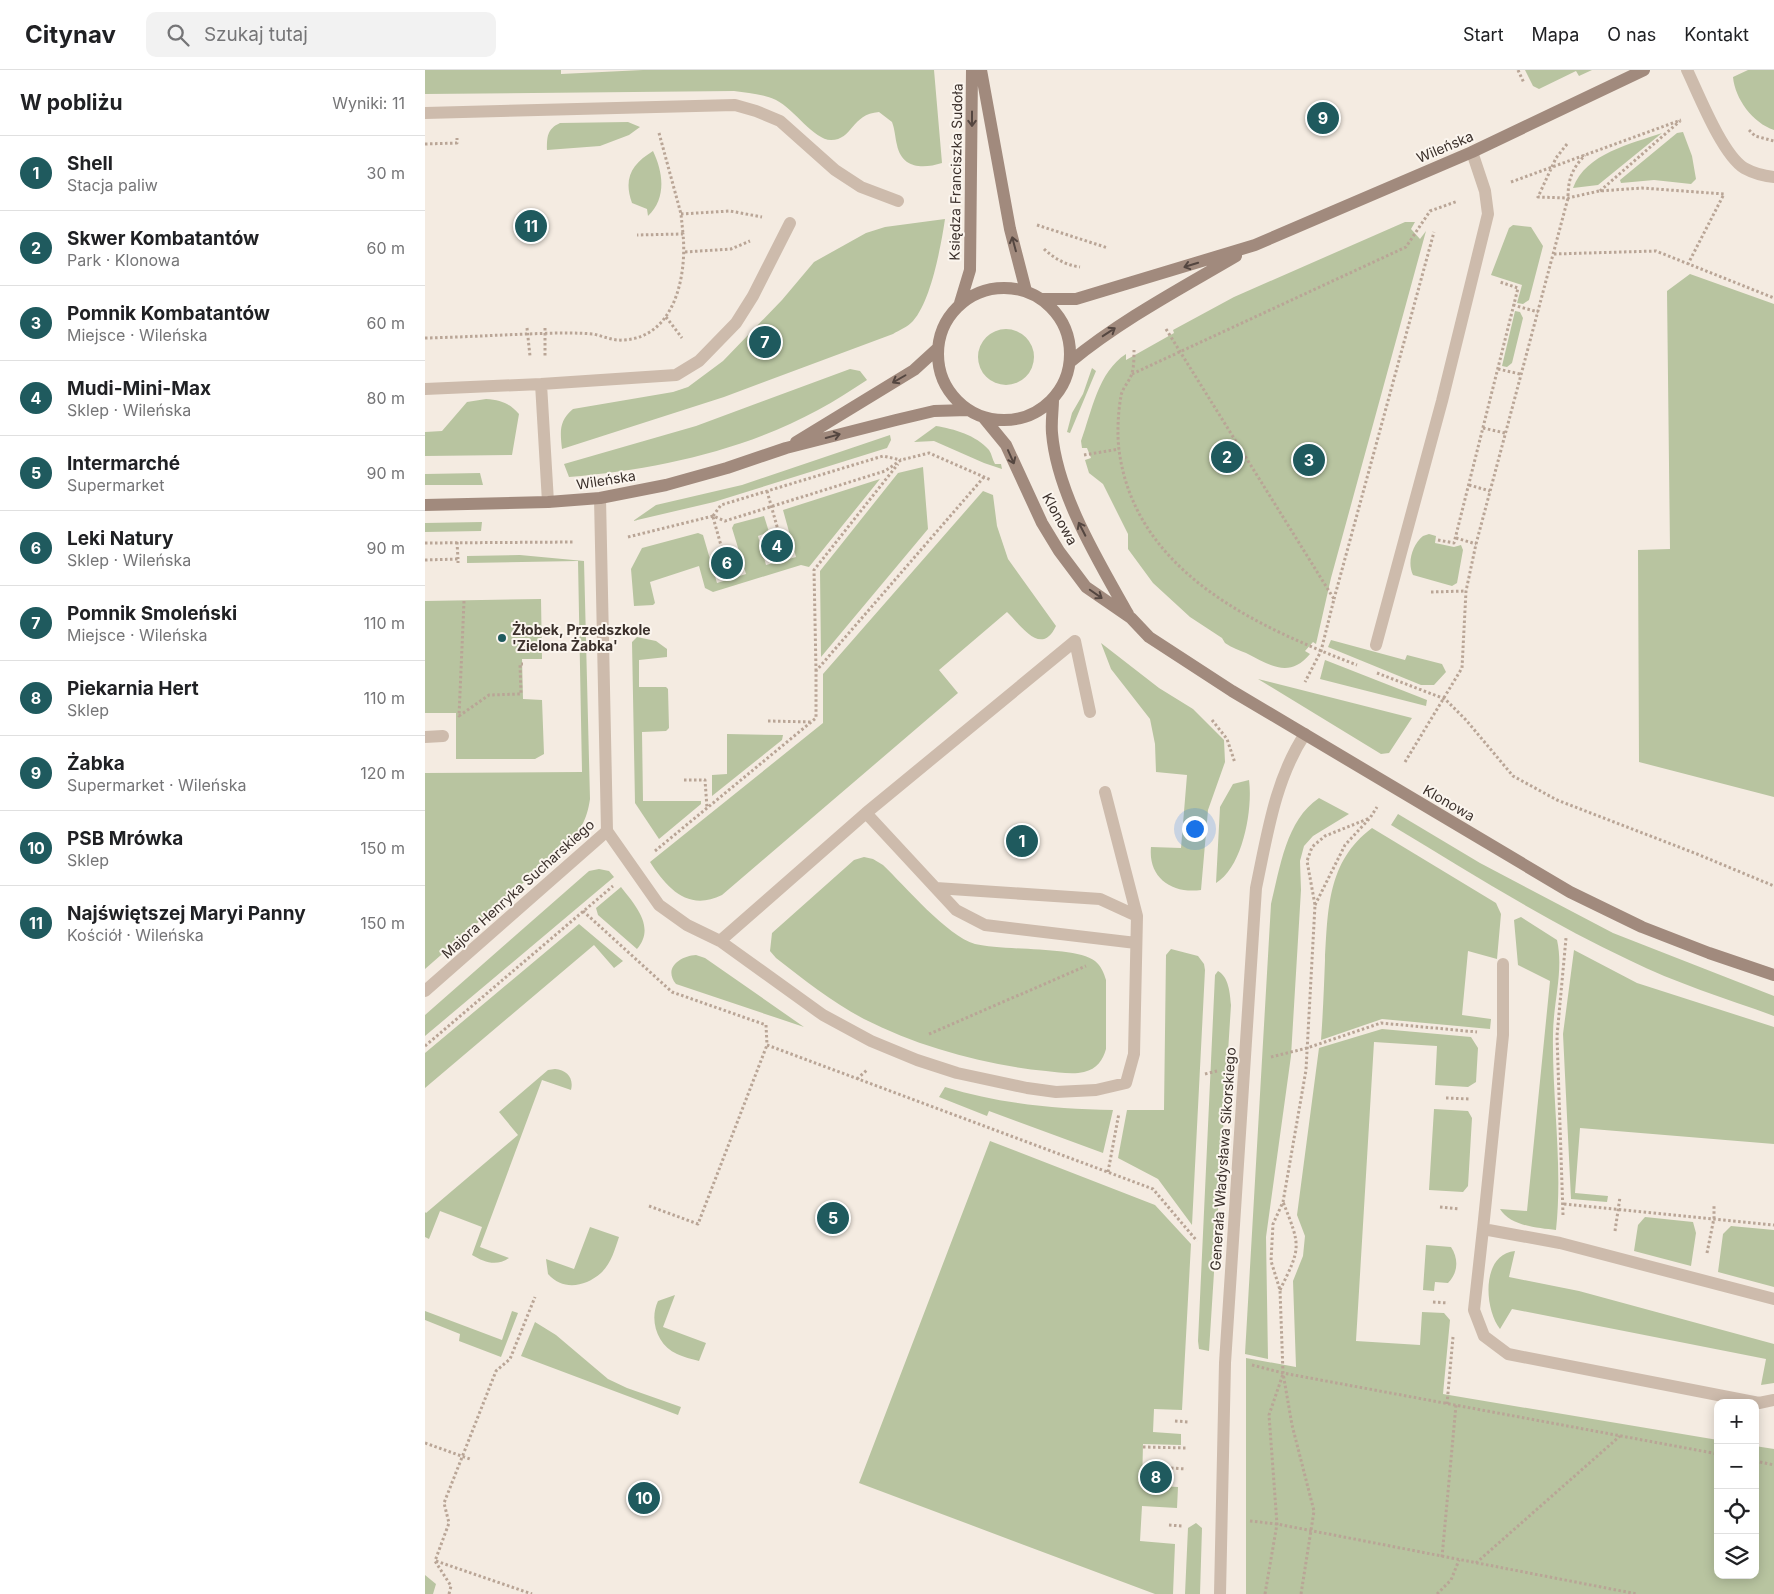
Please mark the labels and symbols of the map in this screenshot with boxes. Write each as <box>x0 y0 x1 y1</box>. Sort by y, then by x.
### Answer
street label: Księdza Franciszka Sudoła <box>945 83 966 261</box>
pin: 9 <box>1307 99 1339 137</box>
one-way arrow <box>967 110 977 126</box>
street label: Wileńska <box>1414 127 1476 166</box>
pin: 11 <box>515 207 547 245</box>
one-way arrow <box>1009 236 1018 252</box>
one-way arrow <box>1184 260 1200 270</box>
pin: 7 <box>749 323 781 361</box>
one-way arrow <box>1101 327 1115 337</box>
one-way arrow <box>892 374 906 384</box>
one-way arrow <box>824 431 840 440</box>
pin: 2 <box>1211 438 1243 476</box>
pin: 3 <box>1293 441 1325 479</box>
one-way arrow <box>1007 449 1016 464</box>
street label: Wileńska <box>575 466 637 493</box>
street label: Klonowa <box>1039 490 1082 548</box>
one-way arrow <box>1077 522 1087 537</box>
pin: 4 <box>761 527 793 565</box>
pin: 6 <box>711 544 743 582</box>
one-way arrow <box>1088 589 1102 599</box>
place label: Żłobek, Przedszkole 'Zielona Żabka' <box>512 620 651 654</box>
marker: Żłobek, Przedszkole 'Zielona Żabka' <box>496 632 508 644</box>
street label: Klonowa <box>1420 781 1478 824</box>
street label: Majora Henryka Sucharskiego <box>438 816 597 962</box>
your location <box>1182 816 1208 842</box>
pin: 1 <box>1006 822 1038 860</box>
street label: Generała Władysława Sikorskiego <box>1206 1047 1239 1271</box>
pin: 5 <box>817 1199 849 1237</box>
pin: 8 <box>1140 1458 1172 1496</box>
pin: 10 <box>628 1479 660 1517</box>

